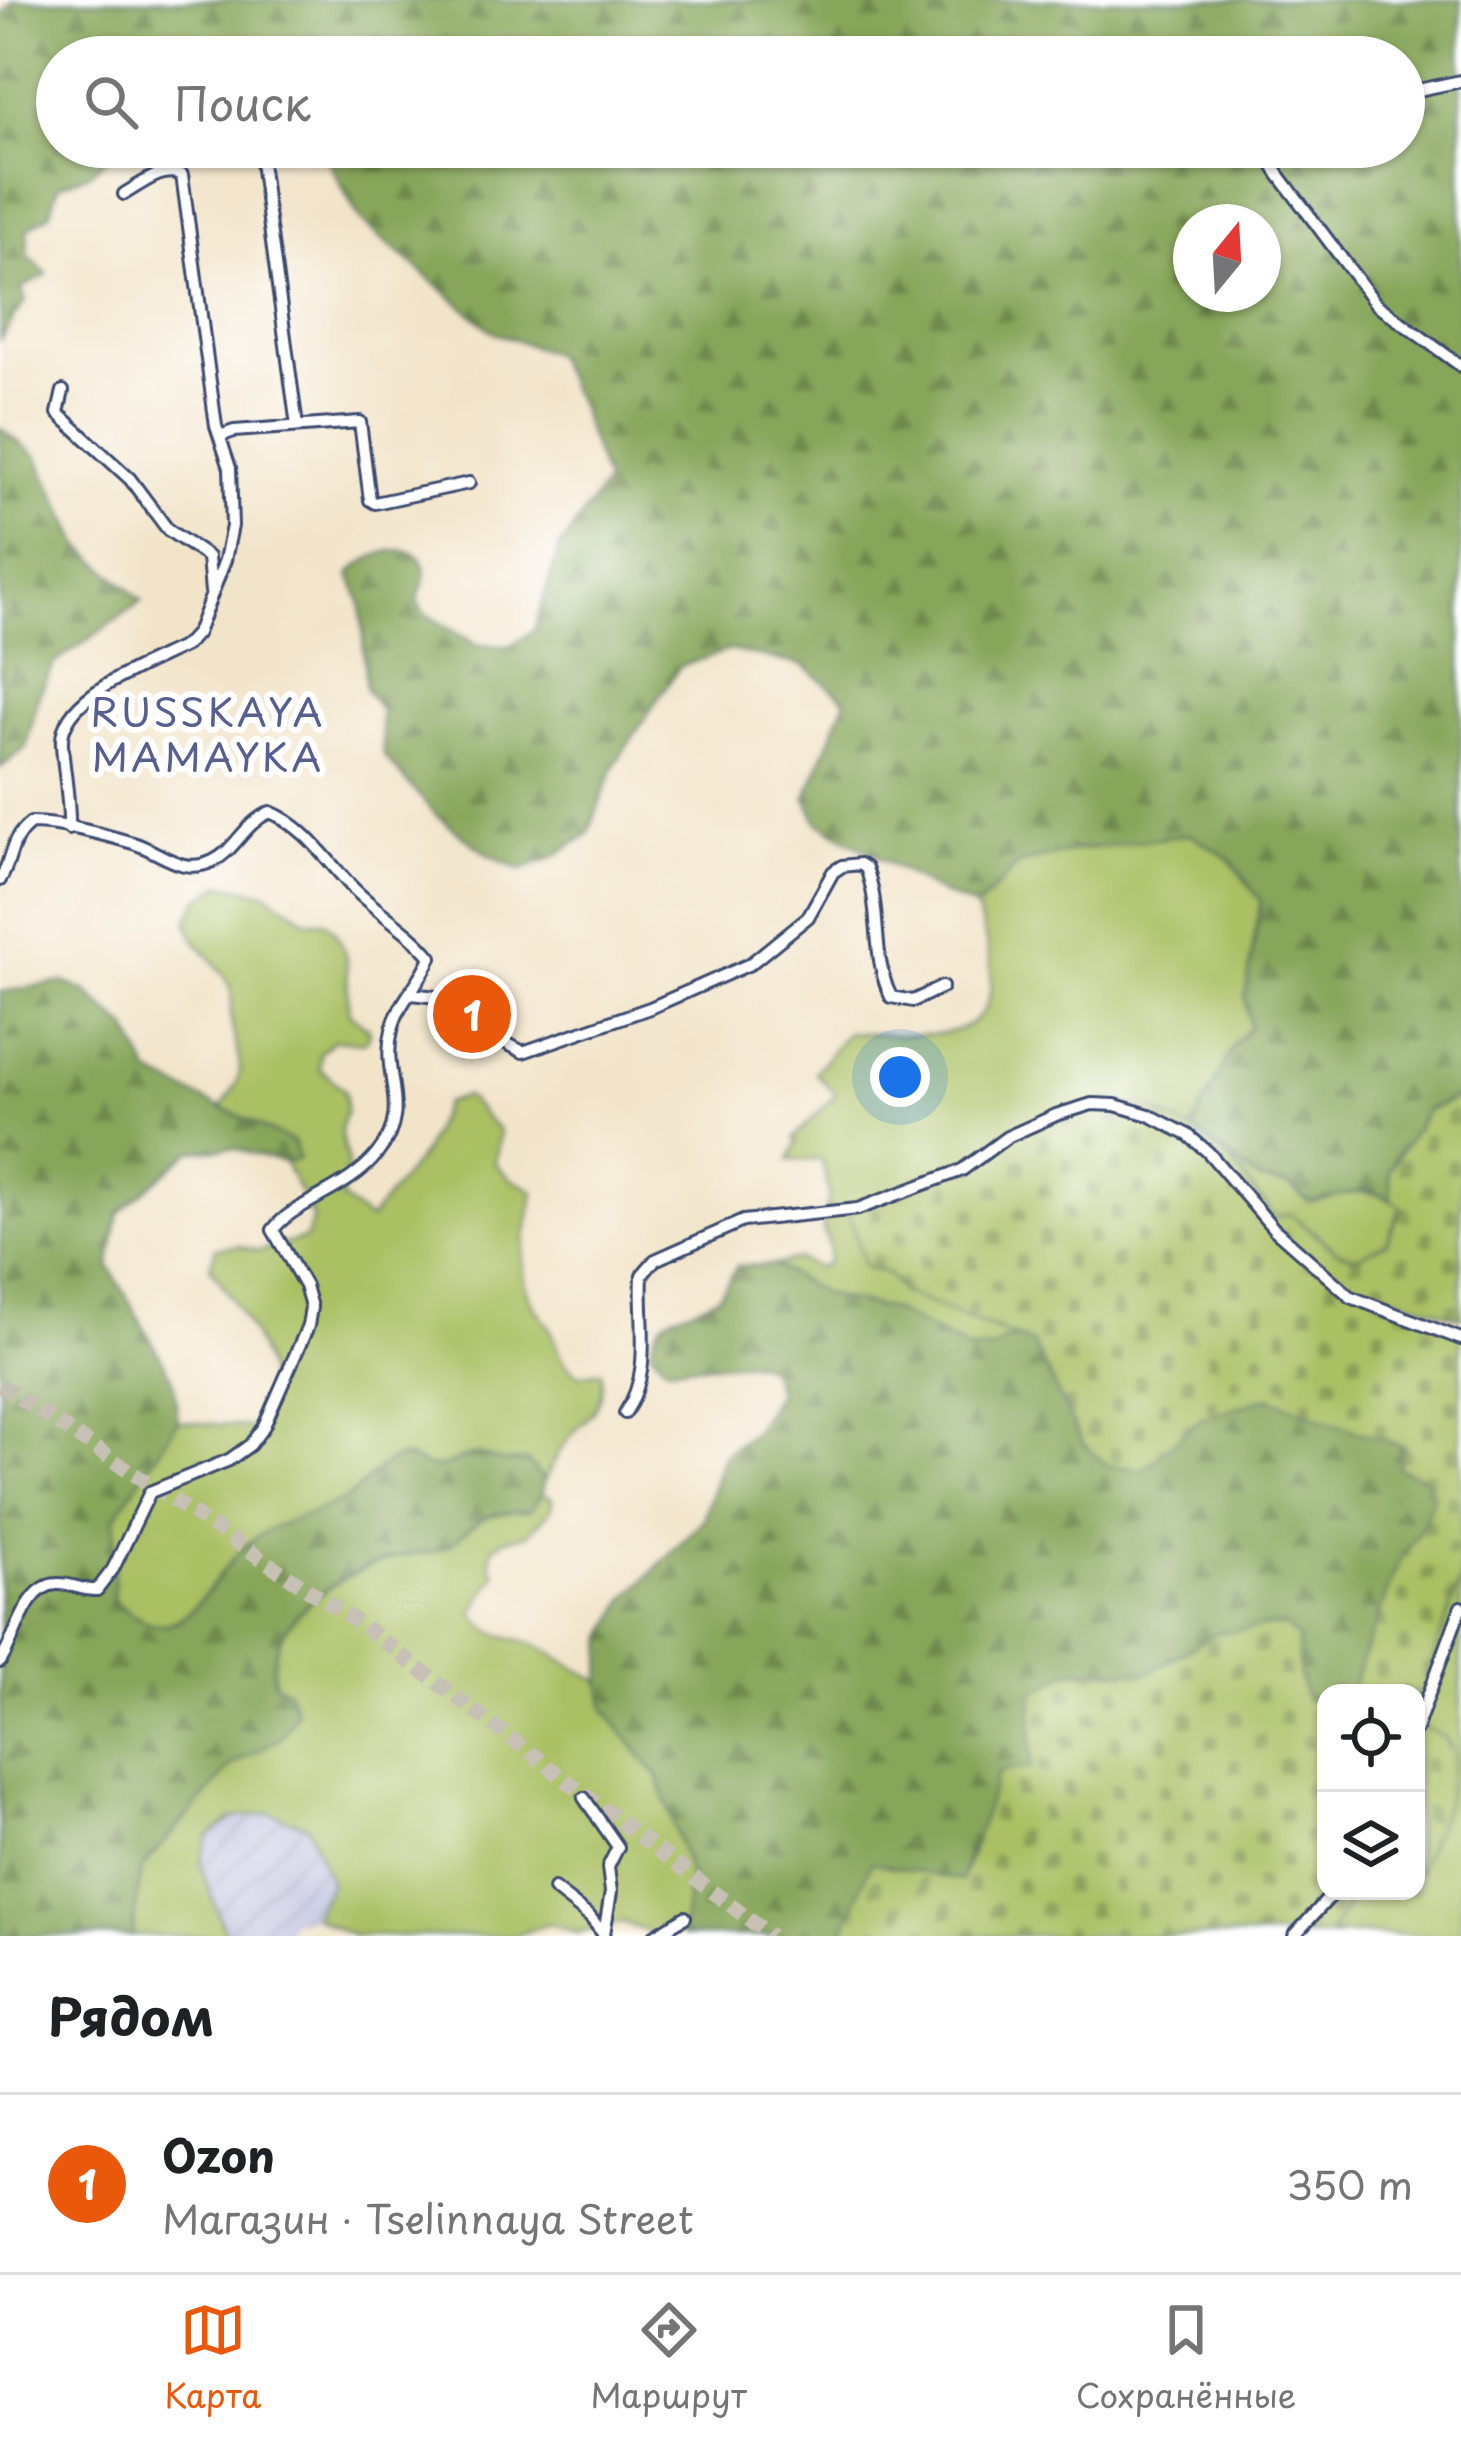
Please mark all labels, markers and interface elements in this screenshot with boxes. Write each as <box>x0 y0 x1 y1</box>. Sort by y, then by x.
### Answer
search box <box>36 36 1425 168</box>
text: Поиск <box>174 68 311 136</box>
icon: search <box>78 69 144 135</box>
north arrow <box>1173 204 1281 312</box>
district label: RUSSKAYA MAMAYKA <box>90 681 326 785</box>
pin: 1 <box>433 969 511 1059</box>
your location <box>870 1047 930 1107</box>
map controls <box>1317 1684 1425 1900</box>
button: locate <box>1317 1684 1425 1792</box>
button: layers <box>1317 1792 1425 1900</box>
text: Рядом <box>48 1976 214 2053</box>
text: Ozon <box>162 2120 275 2188</box>
text: 1 <box>78 2154 96 2213</box>
text: 350 m <box>1286 2154 1413 2213</box>
text: Магазин · Tselinnaya Street <box>162 2188 694 2247</box>
tab: Карта <box>165 2297 261 2419</box>
tab: Маршрут <box>591 2297 747 2419</box>
tab: Сохранённые <box>1076 2297 1296 2419</box>

